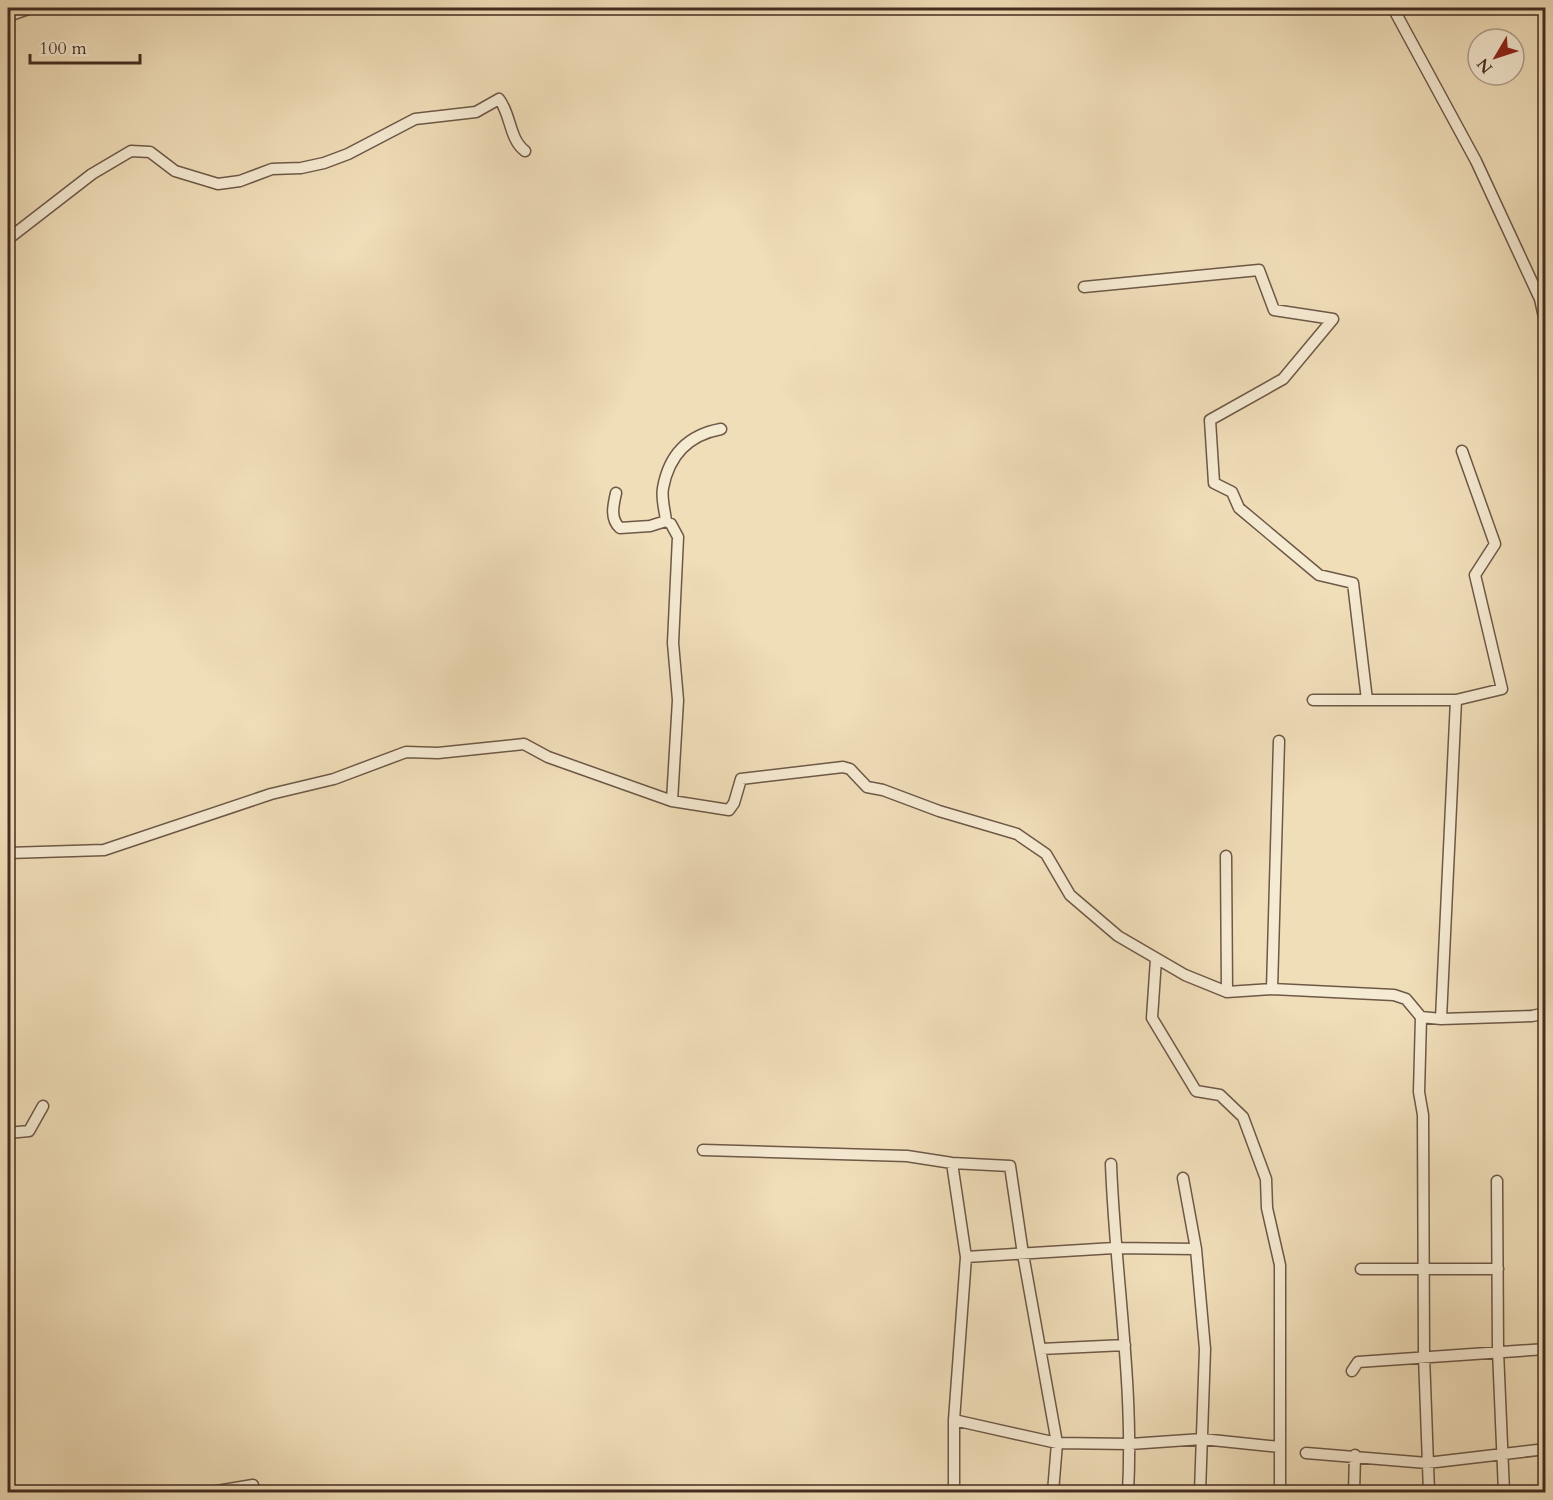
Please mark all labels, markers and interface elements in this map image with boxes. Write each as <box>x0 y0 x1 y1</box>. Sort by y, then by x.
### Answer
scale bar <box>30 27 140 65</box>
north arrow <box>1466 27 1526 87</box>
text: 100 m <box>39 36 87 61</box>
text: N <box>1472 53 1498 78</box>

